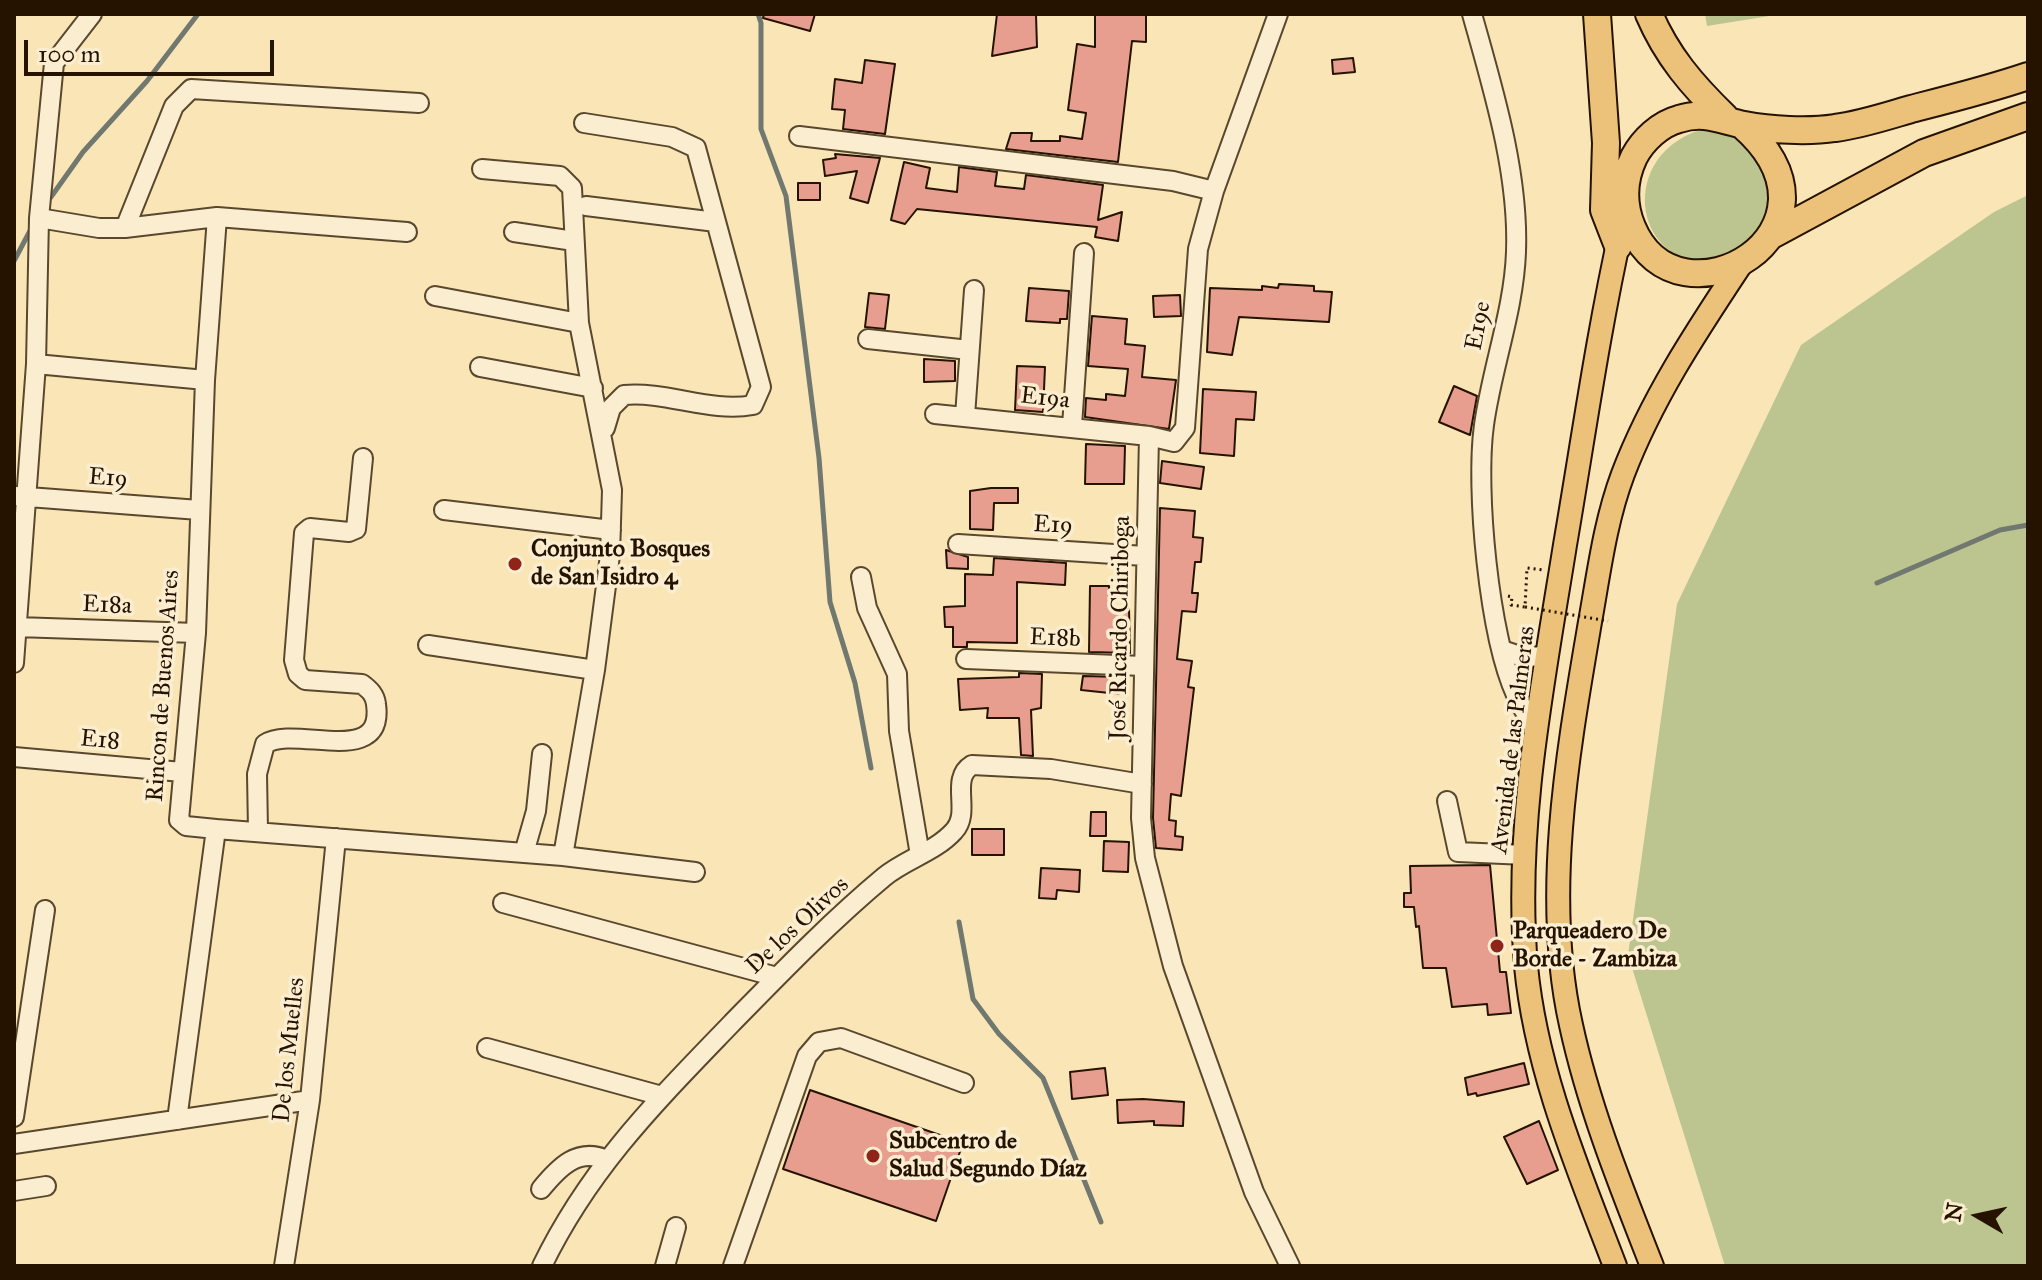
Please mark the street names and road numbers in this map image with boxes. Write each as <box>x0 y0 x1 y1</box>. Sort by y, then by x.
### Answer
street label: E19e <box>1460 299 1498 353</box>
street label: E19a <box>1019 382 1071 416</box>
street label: E19 <box>87 463 129 495</box>
street label: E19 <box>1033 511 1073 541</box>
street label: José Ricardo Chiriboga <box>1105 516 1137 740</box>
street label: Rincon de Buenos Aires <box>142 569 186 803</box>
street label: E18a <box>82 591 132 621</box>
street label: E18b <box>1029 624 1081 654</box>
street label: Avenida de las Palmeras <box>1486 625 1542 855</box>
street label: E18 <box>79 725 121 757</box>
street label: De los Olivos <box>741 871 855 981</box>
street label: De los Muelles <box>268 976 312 1124</box>

